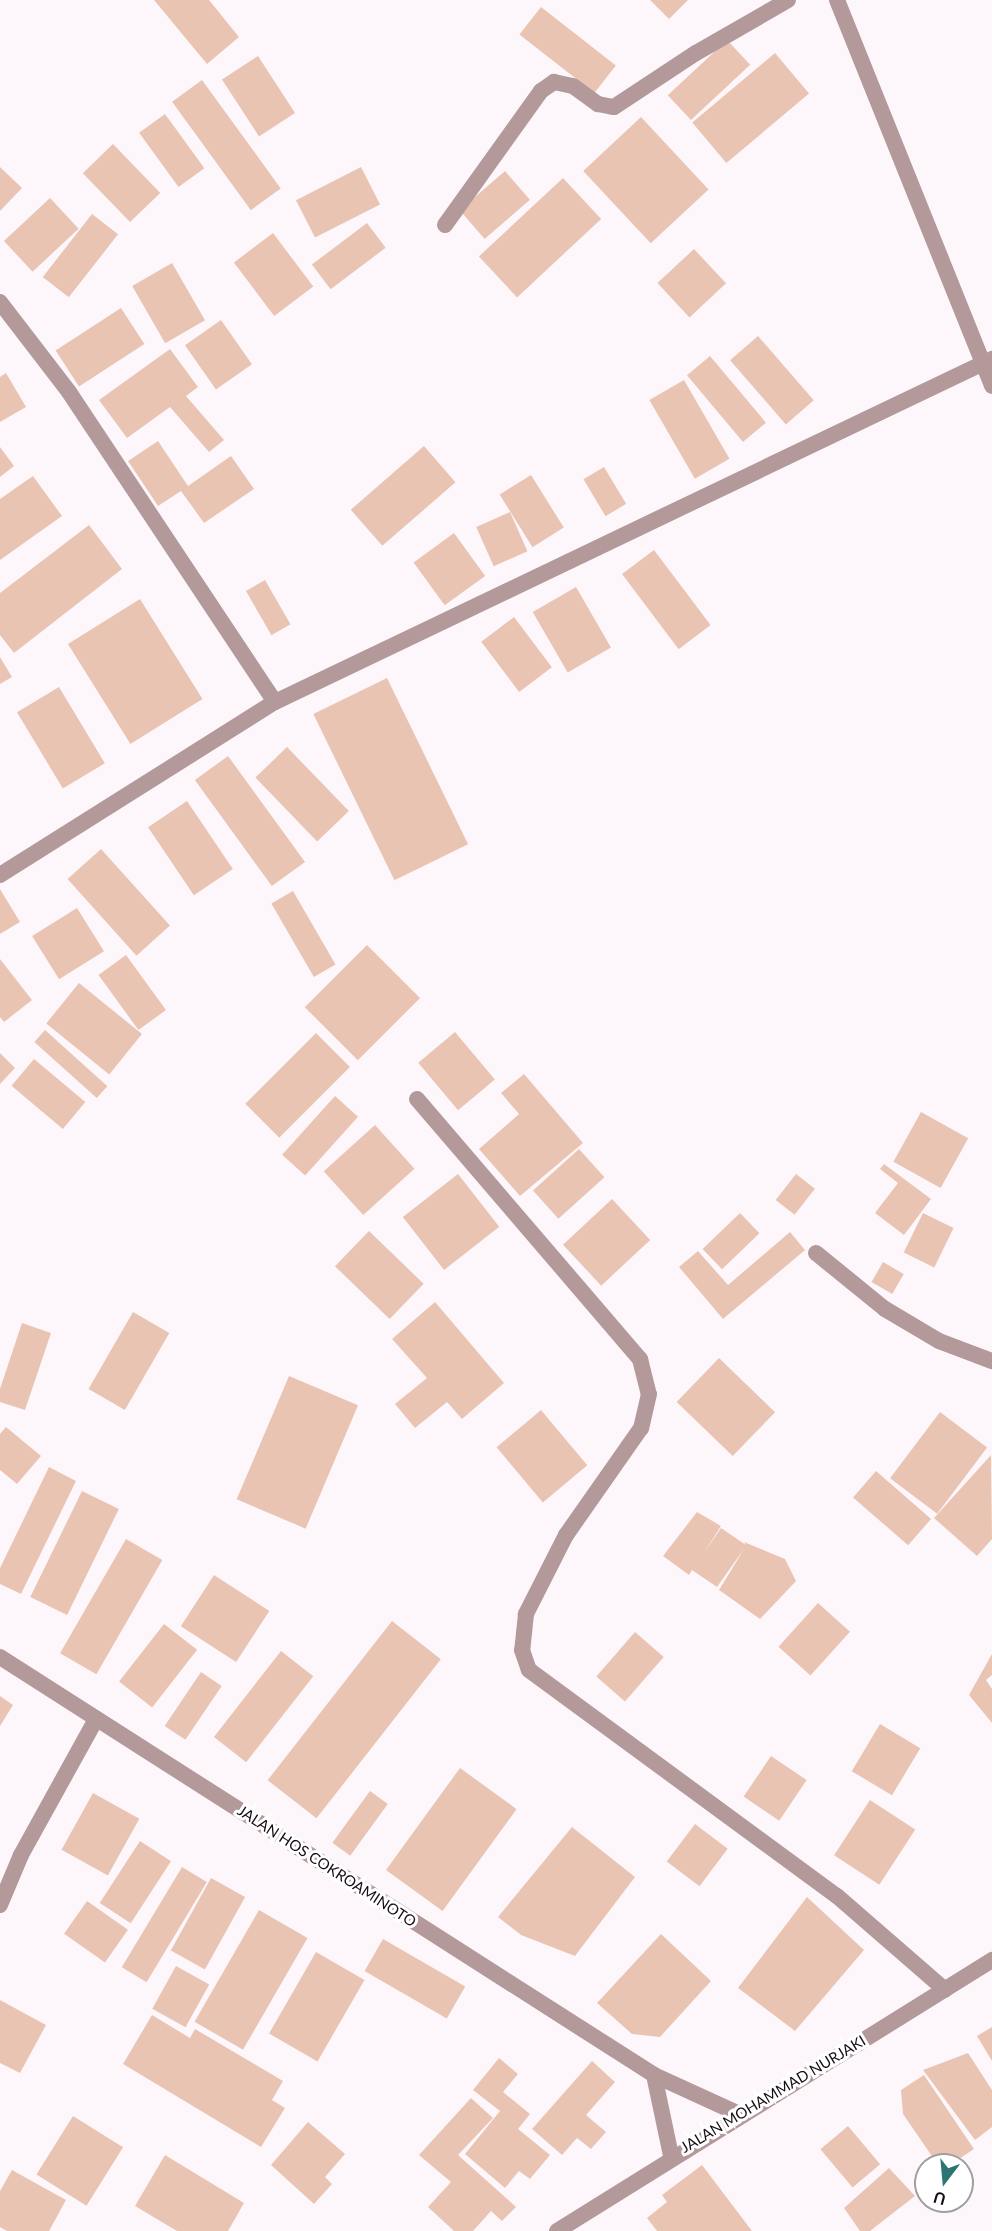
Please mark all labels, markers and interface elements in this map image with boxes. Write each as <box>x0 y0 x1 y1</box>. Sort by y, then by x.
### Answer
street label: JALAN HOS COKROAMINOTO <box>234 1801 420 1931</box>
street label: JALAN MOHAMMAD NURJAKI <box>677 2032 869 2156</box>
north arrow <box>914 2153 974 2213</box>
text: U <box>931 2188 948 2210</box>

